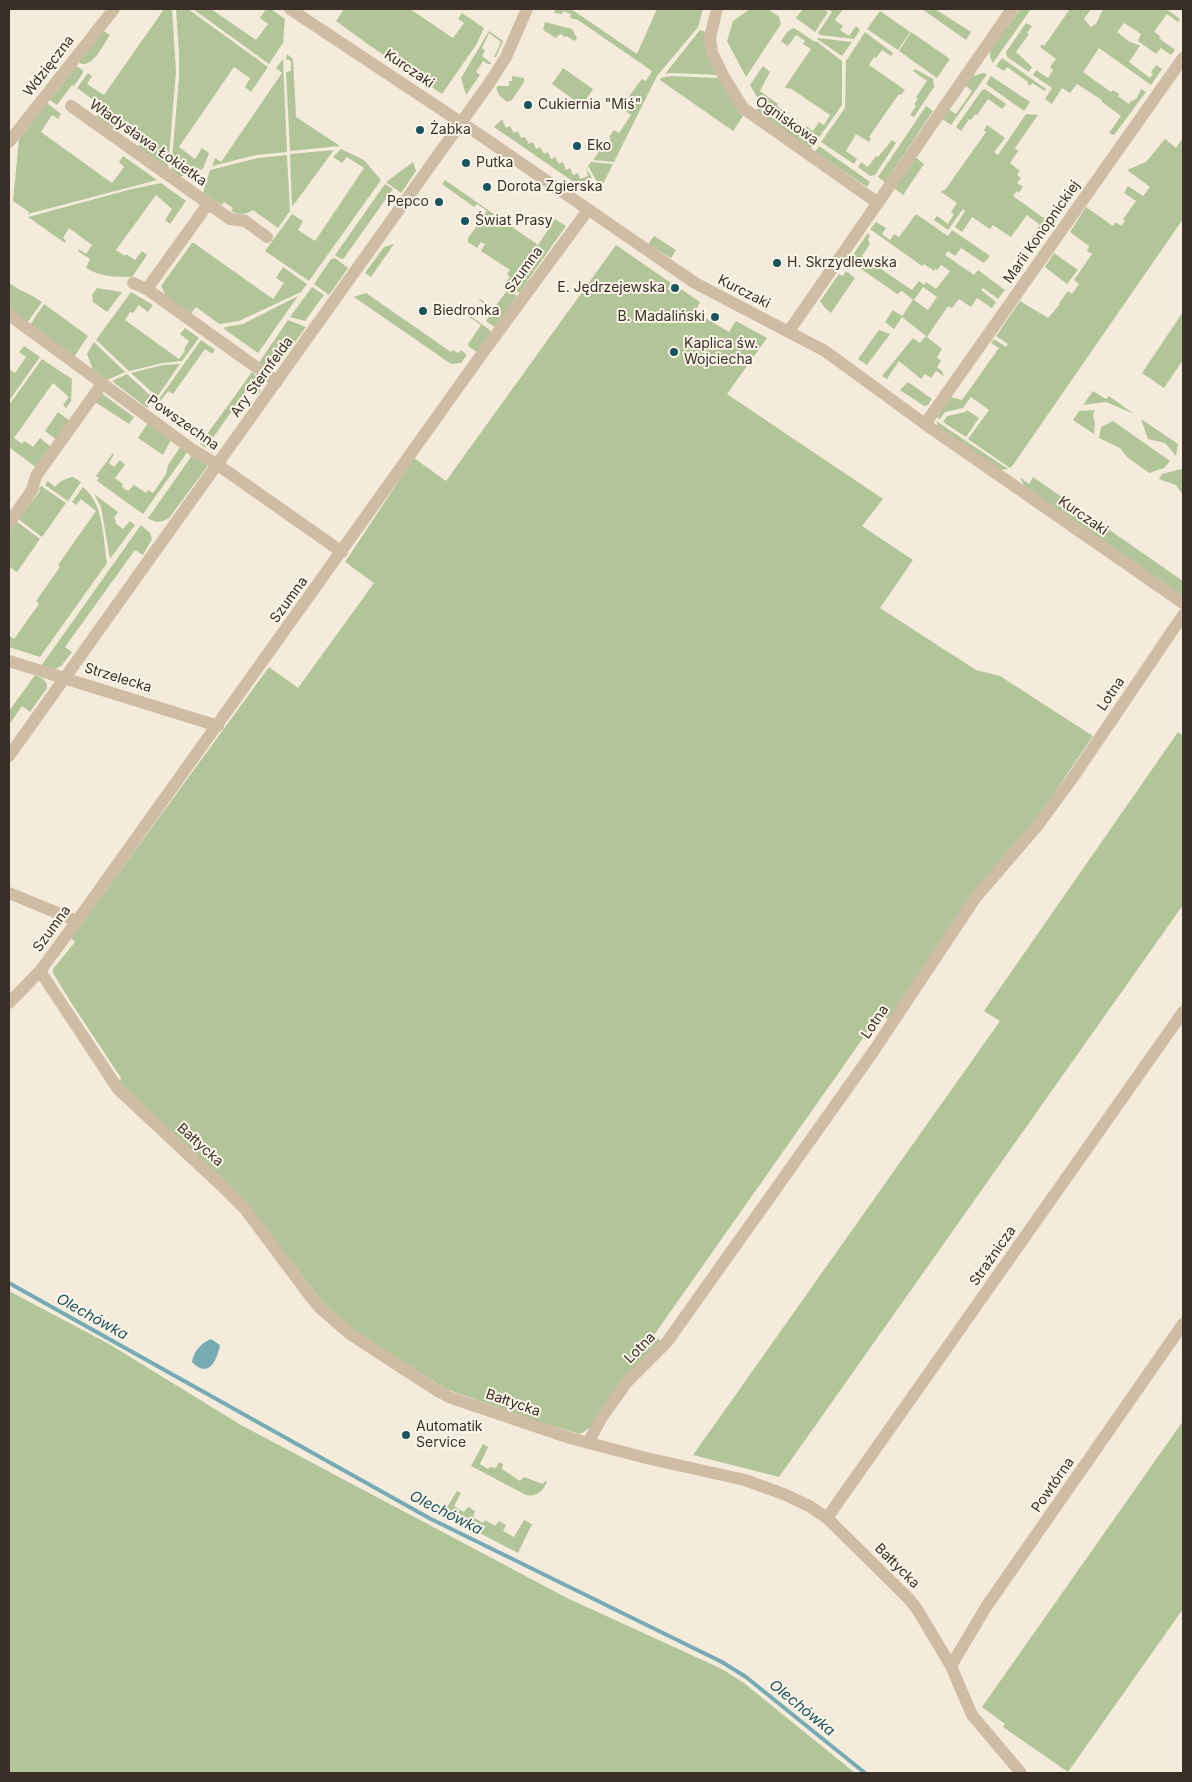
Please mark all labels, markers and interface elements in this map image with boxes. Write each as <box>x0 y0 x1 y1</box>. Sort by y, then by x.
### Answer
street label: Wdzięczna <box>20 32 78 100</box>
street label: Kurczaki <box>381 46 437 92</box>
street label: Ogniskowa <box>752 93 822 149</box>
street label: Władysława Łokietka <box>86 96 210 190</box>
place label: Cukiernia "Miś" <box>538 97 641 113</box>
marker: Cukiernia "Miś" <box>522 99 534 111</box>
place label: Żabka <box>430 122 471 138</box>
marker: Żabka <box>414 124 426 136</box>
place label: Eko <box>587 138 611 154</box>
marker: Eko <box>571 140 583 152</box>
place label: Putka <box>476 155 513 171</box>
marker: Putka <box>460 157 472 169</box>
street label: Marii Konopnickiej <box>1000 177 1084 287</box>
place label: Dorota Zgierska <box>497 179 603 195</box>
marker: Dorota Zgierska <box>481 181 493 193</box>
place label: Pepco <box>387 194 429 210</box>
marker: Pepco <box>433 196 445 208</box>
place label: Świat Prasy <box>475 213 553 229</box>
marker: Świat Prasy <box>459 215 471 227</box>
street label: Szumna <box>502 243 546 297</box>
place label: H. Skrzydlewska <box>787 255 897 271</box>
marker: H. Skrzydlewska <box>771 257 783 269</box>
street label: Kurczaki <box>715 272 773 312</box>
place label: E. Jędrzejewska <box>557 280 665 296</box>
marker: E. Jędrzejewska <box>669 282 681 294</box>
place label: Biedronka <box>433 303 500 319</box>
marker: Biedronka <box>417 305 429 317</box>
place label: B. Madaliński <box>617 309 705 325</box>
marker: B. Madaliński <box>709 311 721 323</box>
street label: Ary Sternfelda <box>227 334 297 420</box>
place label: Kaplica św. Wojciecha <box>684 336 758 368</box>
marker: Kaplica św. Wojciecha <box>668 346 680 358</box>
street label: Powszechna <box>144 392 222 454</box>
street label: Kurczaki <box>1055 493 1111 539</box>
street label: Szumna <box>267 573 311 627</box>
street label: Strzelecka <box>82 660 154 696</box>
street label: Lotna <box>1094 674 1128 714</box>
street label: Szumna <box>30 902 74 956</box>
street label: Lotna <box>858 1002 892 1042</box>
street label: Bałtycka <box>173 1120 227 1170</box>
street label: Strażnicza <box>966 1223 1020 1289</box>
water label: Olechówka <box>53 1290 131 1344</box>
street label: Lotna <box>621 1329 659 1367</box>
street label: Bałtycka <box>484 1386 542 1420</box>
place label: Automatik Service <box>416 1419 483 1451</box>
marker: Automatik Service <box>400 1429 412 1441</box>
street label: Powtórna <box>1028 1454 1078 1516</box>
water label: Olechówka <box>407 1487 485 1539</box>
street label: Bałtycka <box>871 1540 923 1592</box>
water label: Olechówka <box>766 1676 838 1740</box>

